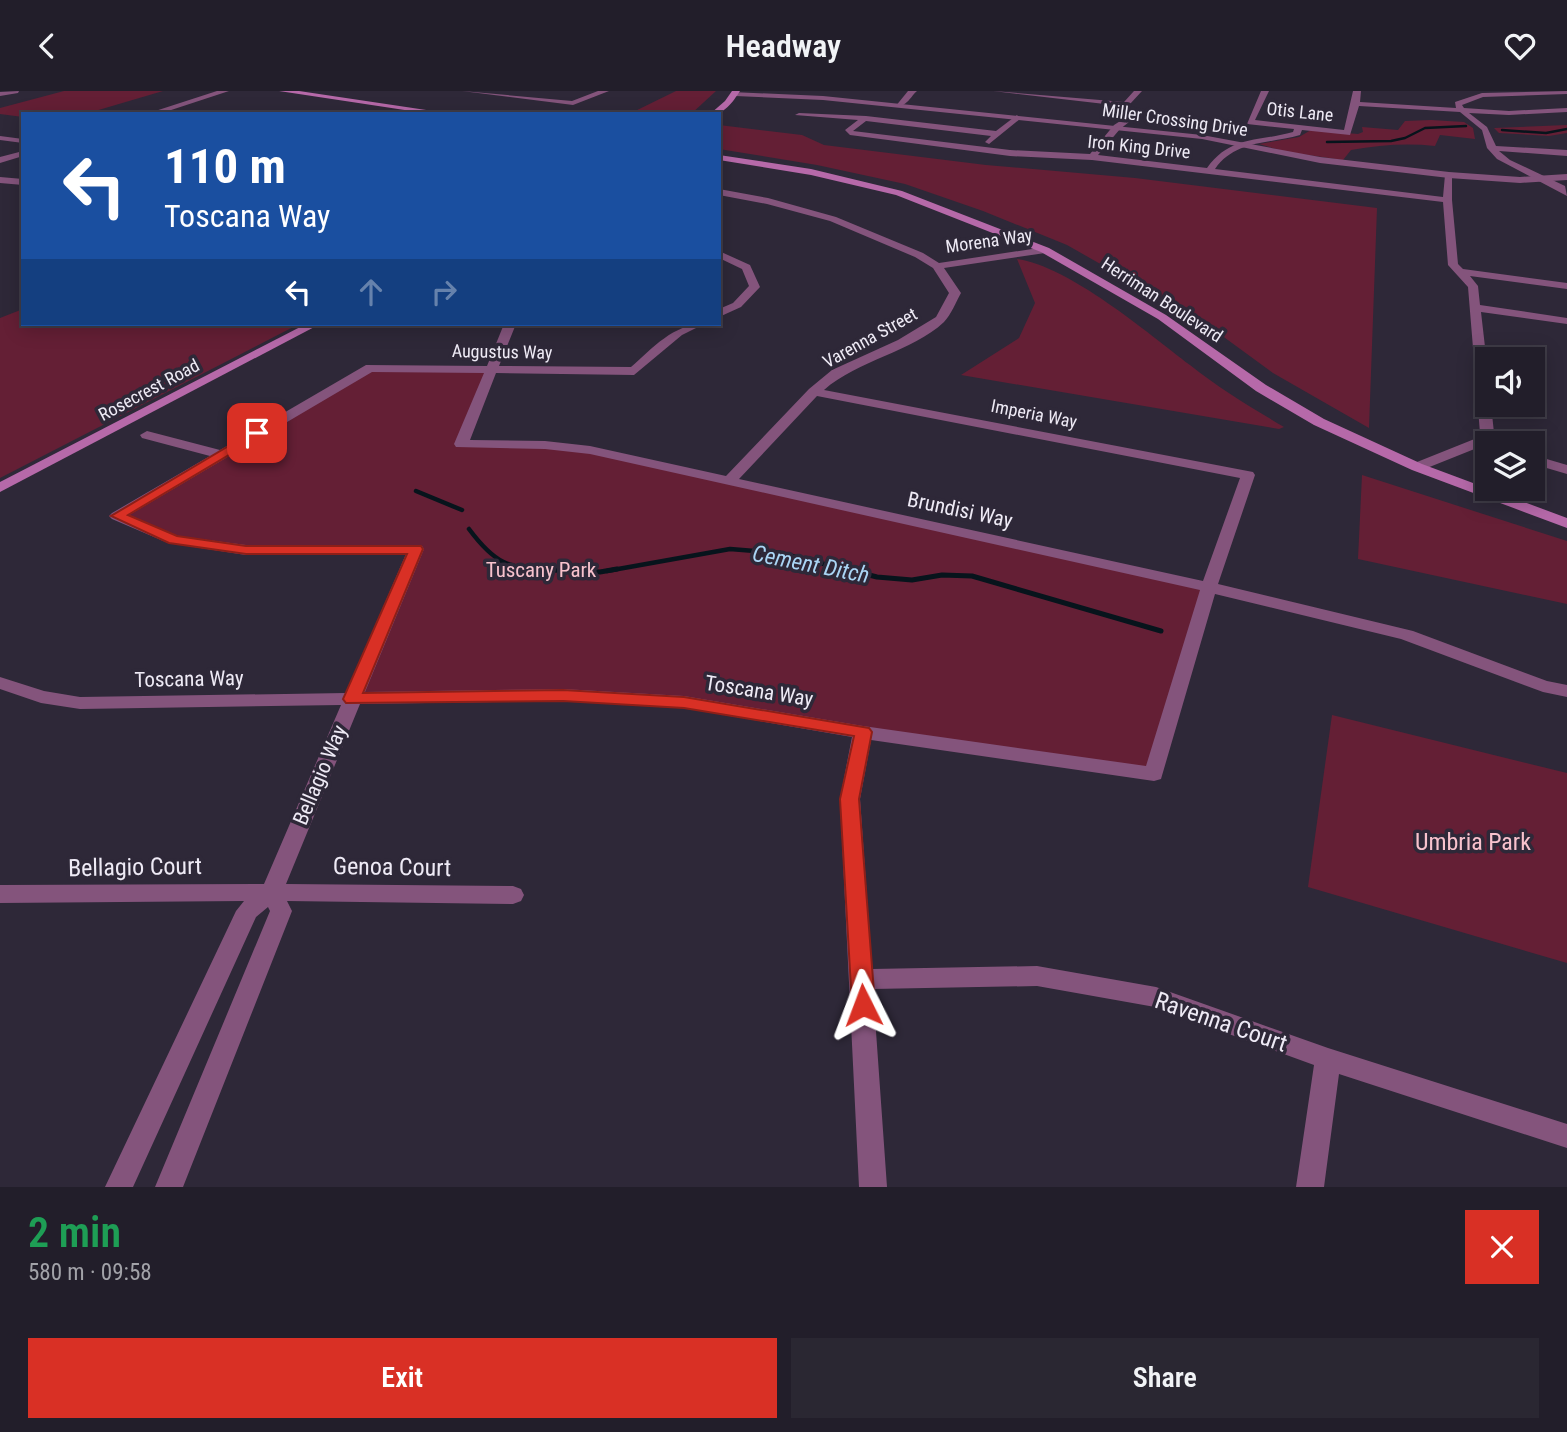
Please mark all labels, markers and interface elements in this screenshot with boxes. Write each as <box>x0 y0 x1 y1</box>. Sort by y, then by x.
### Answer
icon: back <box>28 27 66 65</box>
text: Headway <box>726 27 841 65</box>
icon: heart <box>1501 27 1539 65</box>
street label: Otis Lane <box>1266 98 1334 125</box>
street label: Miller Crossing Drive <box>1101 99 1249 140</box>
street label: Iron King Drive <box>1087 131 1192 162</box>
text: 110 m <box>164 138 286 195</box>
icon: left <box>49 140 140 231</box>
text: Toscana Way <box>164 197 330 235</box>
street label: Morena Way <box>944 224 1034 257</box>
street label: Herriman Boulevard <box>1098 253 1227 347</box>
icon: left <box>279 273 317 311</box>
icon: ahead <box>352 273 390 311</box>
icon: right <box>425 273 463 311</box>
street label: Varenna Street <box>819 303 921 372</box>
street label: Augustus Way <box>452 340 553 363</box>
map controls <box>1475 347 1545 501</box>
button: sound <box>1475 347 1545 417</box>
street label: Rosecrest Road <box>95 354 203 425</box>
street label: Imperia Way <box>989 395 1079 432</box>
pin <box>227 403 287 463</box>
icon: arrive <box>238 414 276 452</box>
button: layers <box>1475 431 1545 501</box>
street label: Brundisi Way <box>905 487 1015 533</box>
water label: Cement Ditch <box>750 540 872 589</box>
park label: Tuscany Park <box>486 558 597 582</box>
street label: Toscana Way <box>134 666 244 692</box>
street label: Toscana Way <box>703 671 815 711</box>
street label: Bellagio Way <box>288 721 352 828</box>
park label: Umbria Park <box>1415 828 1531 856</box>
street label: Bellagio Court <box>68 852 202 882</box>
street label: Genoa Court <box>333 852 451 882</box>
position arrow <box>826 968 900 1042</box>
street label: Ravenna Court <box>1151 986 1291 1058</box>
text: 2 min <box>28 1208 121 1257</box>
button: close <box>1465 1210 1539 1284</box>
text: 580 m · 09:58 <box>28 1259 152 1286</box>
button: Exit <box>28 1338 777 1418</box>
button: Share <box>791 1338 1539 1418</box>

